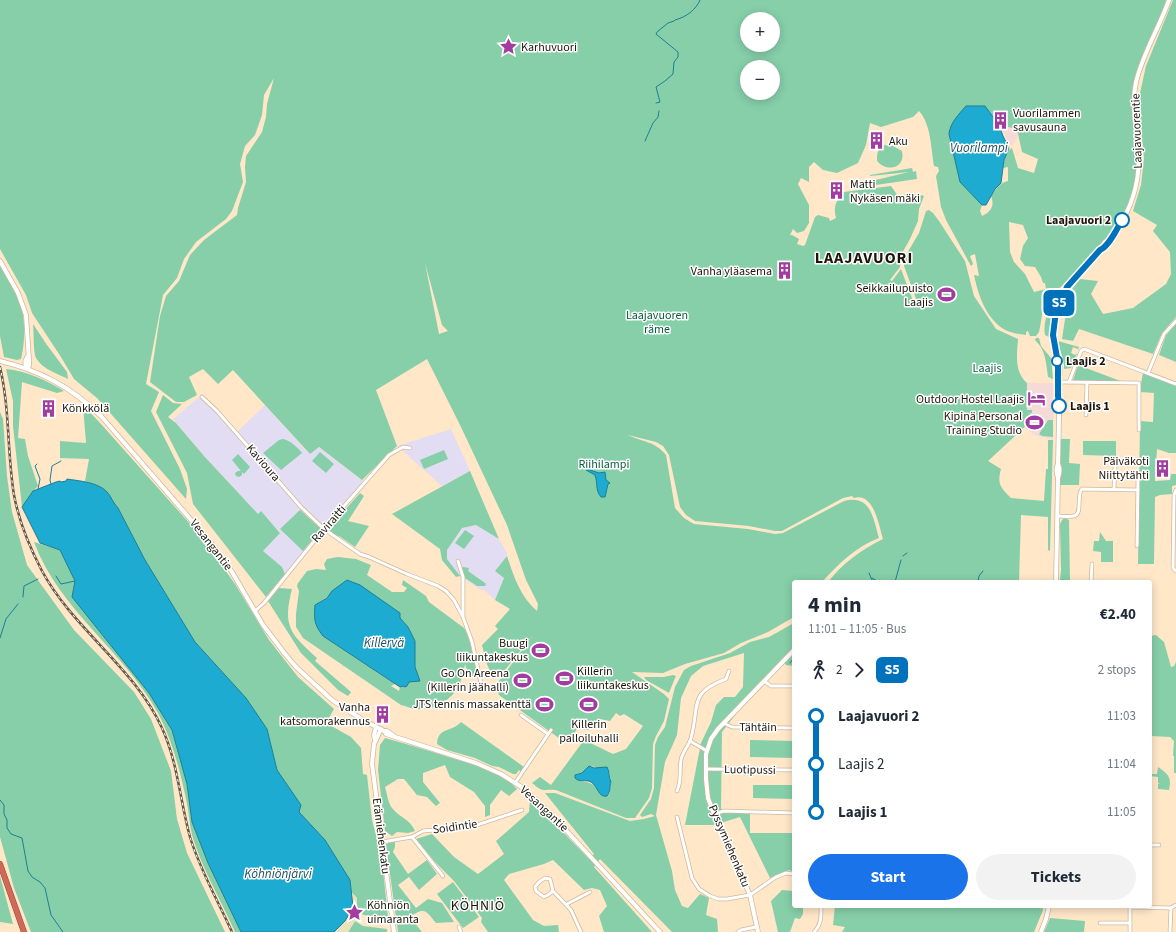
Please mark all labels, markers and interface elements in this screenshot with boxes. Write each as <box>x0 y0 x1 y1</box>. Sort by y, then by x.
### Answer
map controls <box>740 12 780 100</box>
button: + <box>740 12 780 52</box>
place icon: Karhuvuori <box>498 37 518 57</box>
place label: Karhuvuori <box>521 39 577 56</box>
button: − <box>740 60 780 100</box>
street label: Laajavuorentie <box>1127 93 1147 169</box>
place label: Vuorilammen savusauna <box>1013 105 1081 136</box>
building icon: Vuorilammen savusauna <box>990 110 1010 130</box>
building icon: Aku <box>866 131 886 151</box>
place label: Aku <box>889 133 908 150</box>
water label: Vuorilampi <box>950 139 1009 157</box>
place label: Matti Nykäsen mäki <box>850 176 920 207</box>
building icon: Matti Nykäsen mäki <box>827 181 847 201</box>
place label: Laajavuori 2 <box>1046 212 1111 229</box>
marker: Laajavuori 2 <box>1114 212 1130 228</box>
district label: LAAJAVUORI <box>815 247 913 269</box>
building icon: Vanha yläasema <box>775 261 795 281</box>
place label: Vanha yläasema <box>691 263 772 280</box>
place label: Seikkailupuisto Laajis <box>856 280 933 311</box>
sports icon: Seikkailupuisto Laajis <box>936 285 956 305</box>
line badge: S5 <box>1041 290 1077 316</box>
text: S5 <box>1051 293 1067 313</box>
park label: Laajavuoren räme <box>626 307 688 338</box>
place label: Laajis 2 <box>1066 353 1106 370</box>
marker: Laajis 2 <box>1051 355 1063 367</box>
park label: Laajis <box>973 360 1001 377</box>
hotel icon: Outdoor Hostel Laajis <box>1027 389 1047 409</box>
place label: Outdoor Hostel Laajis <box>916 391 1024 408</box>
building icon: Könkkölä <box>39 398 59 418</box>
marker: Laajis 1 <box>1051 398 1067 414</box>
place label: Laajis 1 <box>1070 398 1110 415</box>
place label: Könkkölä <box>62 400 109 417</box>
place label: Kipinä Personal Training Studio <box>944 408 1022 439</box>
sports icon: Kipinä Personal Training Studio <box>1025 413 1045 433</box>
street label: Kavioura <box>242 441 284 485</box>
place label: Päiväkoti Niittytähti <box>1098 453 1149 484</box>
park label: Riihilampi <box>579 456 629 473</box>
building icon: Päiväkoti Niittytähti <box>1152 458 1172 478</box>
street label: Raviraitti <box>308 501 350 547</box>
street label: Vesangantie <box>186 516 237 574</box>
text: 4 min <box>808 589 862 621</box>
text: €2.40 <box>1100 604 1136 625</box>
text: 11:01 – 11:05 · Bus <box>808 620 906 638</box>
water label: Killervä <box>364 634 404 652</box>
place label: Buugi liikuntakeskus <box>456 635 528 666</box>
sports icon: Buugi liikuntakeskus <box>531 640 551 660</box>
icon: walk <box>808 659 830 681</box>
icon: forward <box>848 659 870 681</box>
text: S5 <box>884 660 900 680</box>
text: 2 <box>836 661 842 679</box>
text: 2 stops <box>1098 661 1136 679</box>
place label: Killerin liikuntakeskus <box>577 663 649 694</box>
place label: Go On Areena (Killerin jäähalli) <box>427 665 509 696</box>
sports icon: Killerin liikuntakeskus <box>554 668 574 688</box>
sports icon: Go On Areena (Killerin jäähalli) <box>512 670 532 690</box>
sports icon: JTS tennis massakenttä <box>534 694 554 714</box>
sports icon: Killerin palloiluhalli <box>579 695 599 715</box>
place label: JTS tennis massakenttä <box>413 696 531 713</box>
place label: Vanha katsomorakennus <box>280 699 370 730</box>
building icon: Vanha katsomorakennus <box>373 704 393 724</box>
text: Laajavuori 2 <box>838 706 919 727</box>
text: 11:03 <box>1107 707 1136 725</box>
place label: Killerin palloiluhalli <box>559 716 619 747</box>
street label: Tähtäin <box>739 719 777 736</box>
text: Laajis 2 <box>838 754 885 775</box>
text: 11:04 <box>1107 755 1136 773</box>
street label: Luotipussi <box>724 761 776 779</box>
street label: Vesangantie <box>516 782 572 836</box>
street label: Erämiehenkatu <box>368 797 394 875</box>
street label: Pyssymiehenkatu <box>704 802 754 890</box>
text: Laajis 1 <box>838 802 887 823</box>
text: 11:05 <box>1107 803 1136 821</box>
street label: Soidintie <box>432 815 479 839</box>
button: Start <box>808 854 968 900</box>
button: Tickets <box>976 854 1136 900</box>
water label: Köhniönjärvi <box>244 865 313 883</box>
district label: KÖHNIÖ <box>451 896 505 916</box>
place label: Köhniön uimaranta <box>367 897 419 928</box>
place icon: Köhniön uimaranta <box>344 902 364 922</box>

